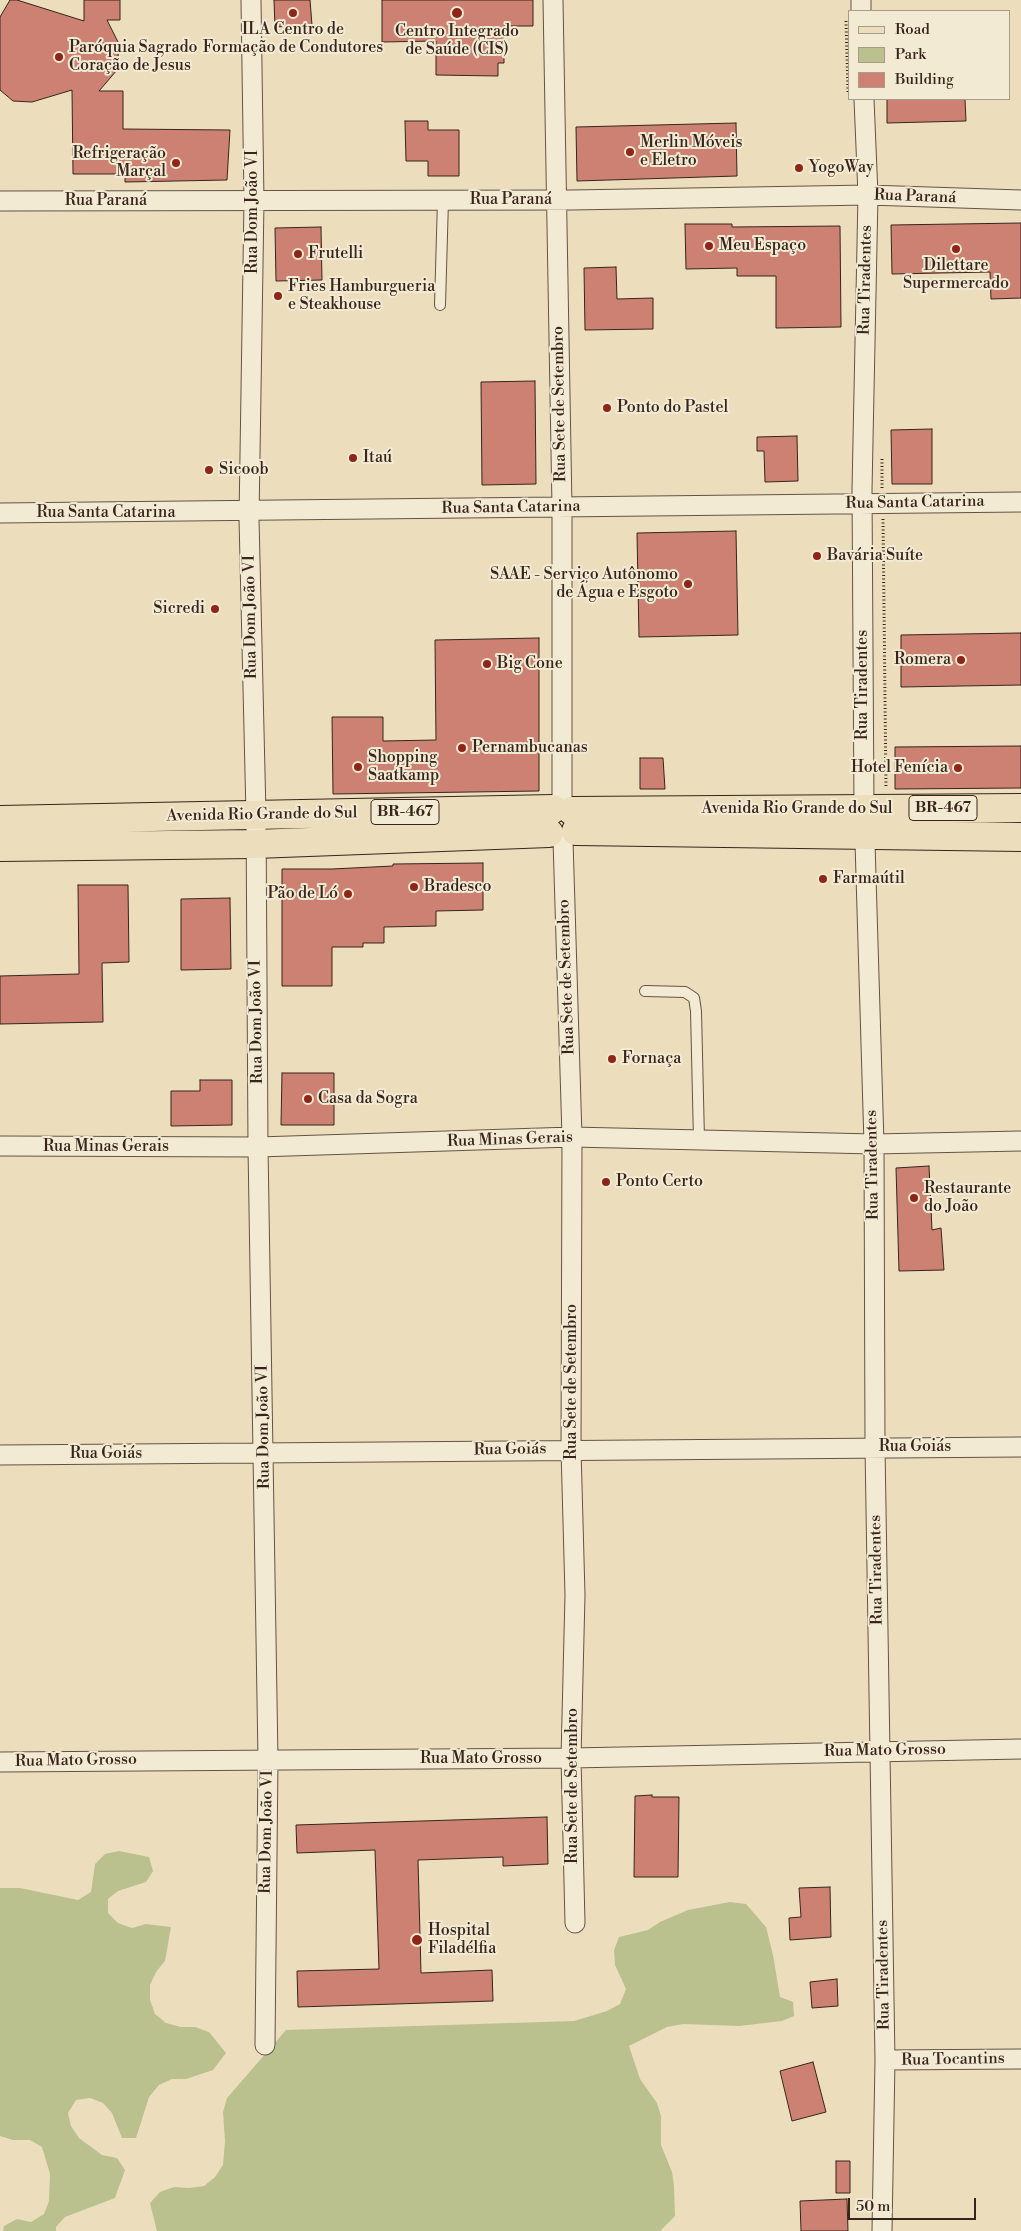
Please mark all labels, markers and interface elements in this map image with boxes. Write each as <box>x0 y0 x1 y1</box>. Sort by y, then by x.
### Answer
marker: Centro Integrado de Saúde (CIS) <box>450 6 464 20</box>
marker: ILA Centro de Formação de Condutores <box>287 7 299 19</box>
legend <box>848 10 1011 100</box>
place label: ILA Centro de Formação de Condutores <box>203 20 383 58</box>
text: Road <box>895 20 930 39</box>
place label: Centro Integrado de Saúde (CIS) <box>395 22 519 60</box>
place label: Paróquia Sagrado Coração de Jesus <box>69 38 198 76</box>
text: Park <box>895 45 926 64</box>
marker: Paróquia Sagrado Coração de Jesus <box>53 51 65 63</box>
text: Building <box>895 70 954 89</box>
place label: Merlin Móveis e Eletro <box>640 133 743 171</box>
place label: Refrigeração Marçal <box>72 144 166 182</box>
marker: Merlin Móveis e Eletro <box>624 146 636 158</box>
street label: Rua Dom João VI <box>243 150 263 274</box>
marker: Refrigeração Marçal <box>170 157 182 169</box>
place label: YogoWay <box>809 158 874 178</box>
marker: YogoWay <box>793 162 805 174</box>
street label: Rua Paraná <box>874 186 956 208</box>
street label: Rua Paraná <box>470 190 552 210</box>
street label: Rua Paraná <box>65 191 147 211</box>
street label: Rua Tiradentes <box>855 225 877 335</box>
place label: Meu Espaço <box>719 236 806 256</box>
marker: Meu Espaço <box>703 240 715 252</box>
marker: Dilettare Supermercado <box>950 243 962 255</box>
place label: Frutelli <box>308 244 363 264</box>
marker: Frutelli <box>292 248 304 260</box>
place label: Dilettare Supermercado <box>903 256 1009 294</box>
place label: Fries Hamburgueria e Steakhouse <box>288 277 435 315</box>
marker: Fries Hamburgueria e Steakhouse <box>272 290 284 302</box>
street label: Rua Sete de Setembro <box>549 326 571 482</box>
place label: Ponto do Pastel <box>617 398 728 418</box>
marker: Ponto do Pastel <box>601 402 613 414</box>
place label: Itaú <box>363 448 392 468</box>
marker: Itaú <box>347 452 359 464</box>
place label: Sicoob <box>219 460 269 480</box>
marker: Sicoob <box>203 464 215 476</box>
street label: Rua Santa Catarina <box>845 492 985 514</box>
street label: Rua Santa Catarina <box>441 497 581 519</box>
street label: Rua Santa Catarina <box>37 503 175 523</box>
place label: Bavária Suíte <box>827 546 923 566</box>
marker: Bavária Suíte <box>811 550 823 562</box>
street label: Rua Dom João VI <box>240 555 262 679</box>
place label: SAAE - Serviço Autônomo de Água e Esgoto <box>490 565 678 603</box>
marker: SAAE - Serviço Autônomo de Água e Esgoto <box>682 578 694 590</box>
place label: Sicredi <box>153 599 205 619</box>
marker: Sicredi <box>209 603 221 615</box>
street label: Rua Tiradentes <box>853 630 873 740</box>
place label: Romera <box>894 650 951 670</box>
place label: Big Cone <box>497 654 563 674</box>
marker: Romera <box>955 654 967 666</box>
marker: Big Cone <box>481 658 493 670</box>
place label: Pernambucanas <box>472 738 588 758</box>
marker: Pernambucanas <box>456 742 468 754</box>
place label: Shopping Saatkamp <box>368 748 439 786</box>
place label: Hotel Fenícia <box>851 758 948 778</box>
marker: Shopping Saatkamp <box>352 761 364 773</box>
marker: Hotel Fenícia <box>952 762 964 774</box>
road number: BR-467 <box>909 796 977 820</box>
street label: Avenida Rio Grande do Sul <box>701 799 893 819</box>
road number: BR-467 <box>371 800 439 824</box>
street label: Avenida Rio Grande do Sul <box>166 804 358 826</box>
place label: Farmaútil <box>833 869 905 889</box>
marker: Farmaútil <box>817 873 829 885</box>
place label: Bradesco <box>424 877 491 897</box>
marker: Bradesco <box>408 881 420 893</box>
place label: Pão de Ló <box>267 884 338 904</box>
marker: Pão de Ló <box>342 888 354 900</box>
street label: Rua Sete de Setembro <box>555 899 579 1055</box>
street label: Rua Dom João VI <box>246 960 268 1084</box>
place label: Fornaça <box>622 1049 681 1069</box>
marker: Fornaça <box>606 1053 618 1065</box>
place label: Casa da Sogra <box>318 1089 418 1109</box>
marker: Casa da Sogra <box>302 1093 314 1105</box>
street label: Rua Tiradentes <box>862 1110 884 1220</box>
street label: Rua Minas Gerais <box>447 1128 573 1152</box>
street label: Rua Minas Gerais <box>43 1137 169 1157</box>
place label: Ponto Certo <box>616 1172 703 1192</box>
marker: Ponto Certo <box>600 1176 612 1188</box>
place label: Restaurante do João <box>924 1179 1011 1217</box>
marker: Restaurante do João <box>908 1192 920 1204</box>
street label: Rua Sete de Setembro <box>562 1304 582 1460</box>
street label: Rua Dom João VI <box>253 1365 275 1489</box>
street label: Rua Goiás <box>879 1437 951 1457</box>
street label: Rua Goiás <box>473 1440 547 1460</box>
street label: Rua Goiás <box>70 1444 142 1464</box>
street label: Rua Tiradentes <box>866 1515 888 1625</box>
street label: Rua Sete de Setembro <box>563 1708 583 1864</box>
street label: Rua Mato Grosso <box>824 1740 946 1762</box>
street label: Rua Mato Grosso <box>420 1749 542 1769</box>
street label: Rua Mato Grosso <box>15 1750 137 1772</box>
street label: Rua Dom João VI <box>256 1770 278 1894</box>
street label: Rua Tiradentes <box>873 1920 895 2030</box>
place label: Hospital Filadélfia <box>428 1921 496 1959</box>
marker: Hospital Filadélfia <box>410 1933 424 1947</box>
street label: Rua Tocantins <box>901 2049 1005 2071</box>
scale bar <box>851 2188 978 2220</box>
text: 50 m <box>856 2197 890 2216</box>

